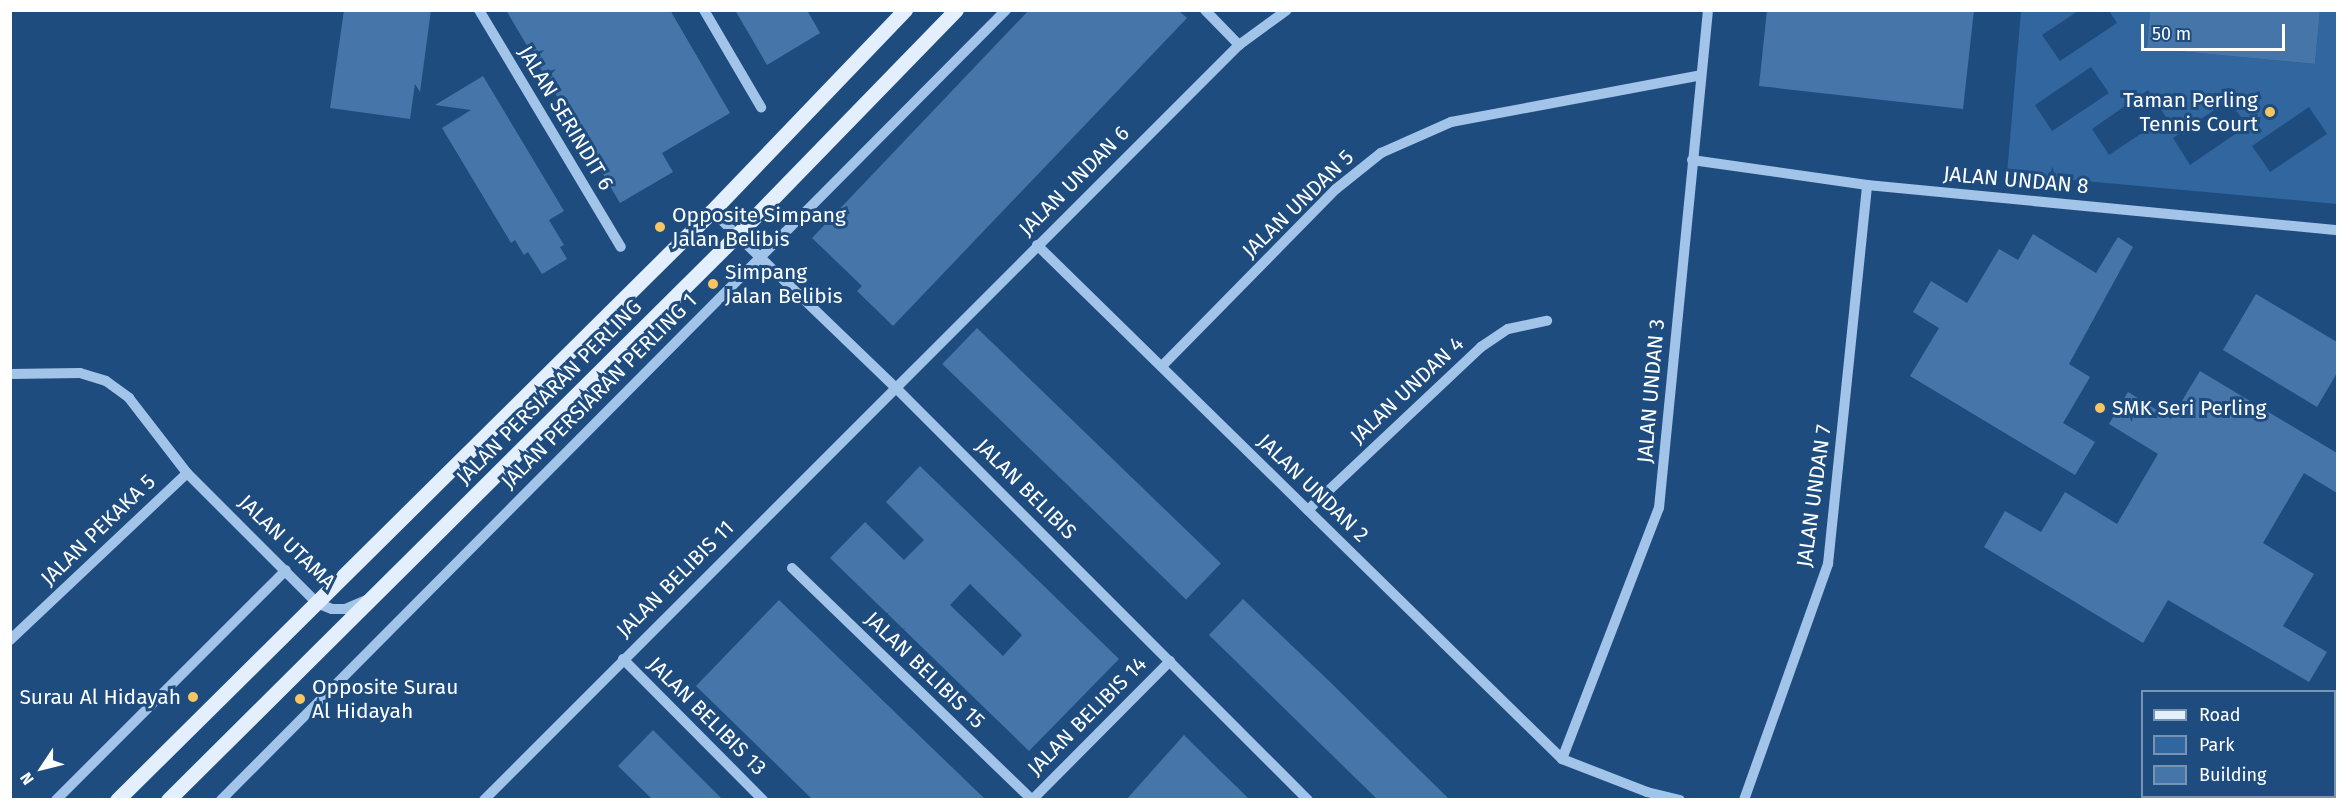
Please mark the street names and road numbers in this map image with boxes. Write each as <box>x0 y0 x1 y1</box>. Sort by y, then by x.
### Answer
street label: JALAN SERINDIT 6 <box>513 41 619 195</box>
street label: JALAN UNDAN 6 <box>1014 121 1134 241</box>
street label: JALAN UNDAN 5 <box>1237 145 1359 263</box>
street label: JALAN UNDAN 8 <box>1942 161 2090 199</box>
street label: JALAN PERSIARAN PERLING 1 <box>496 288 702 494</box>
street label: JALAN PERSIARAN PERLING <box>451 294 647 490</box>
street label: JALAN UNDAN 3 <box>1632 318 1670 464</box>
street label: JALAN UNDAN 4 <box>1345 331 1469 449</box>
street label: JALAN UNDAN 7 <box>1792 423 1836 569</box>
street label: JALAN UNDAN 2 <box>1252 429 1374 547</box>
street label: JALAN BELIBIS <box>970 433 1082 545</box>
street label: JALAN PEKAKA 5 <box>36 469 160 591</box>
street label: JALAN UTAMA <box>233 490 341 594</box>
street label: JALAN BELIBIS 11 <box>611 515 739 643</box>
street label: JALAN BELIBIS 15 <box>860 606 990 734</box>
street label: JALAN BELIBIS 14 <box>1022 651 1152 781</box>
street label: JALAN BELIBIS 13 <box>643 652 771 780</box>

